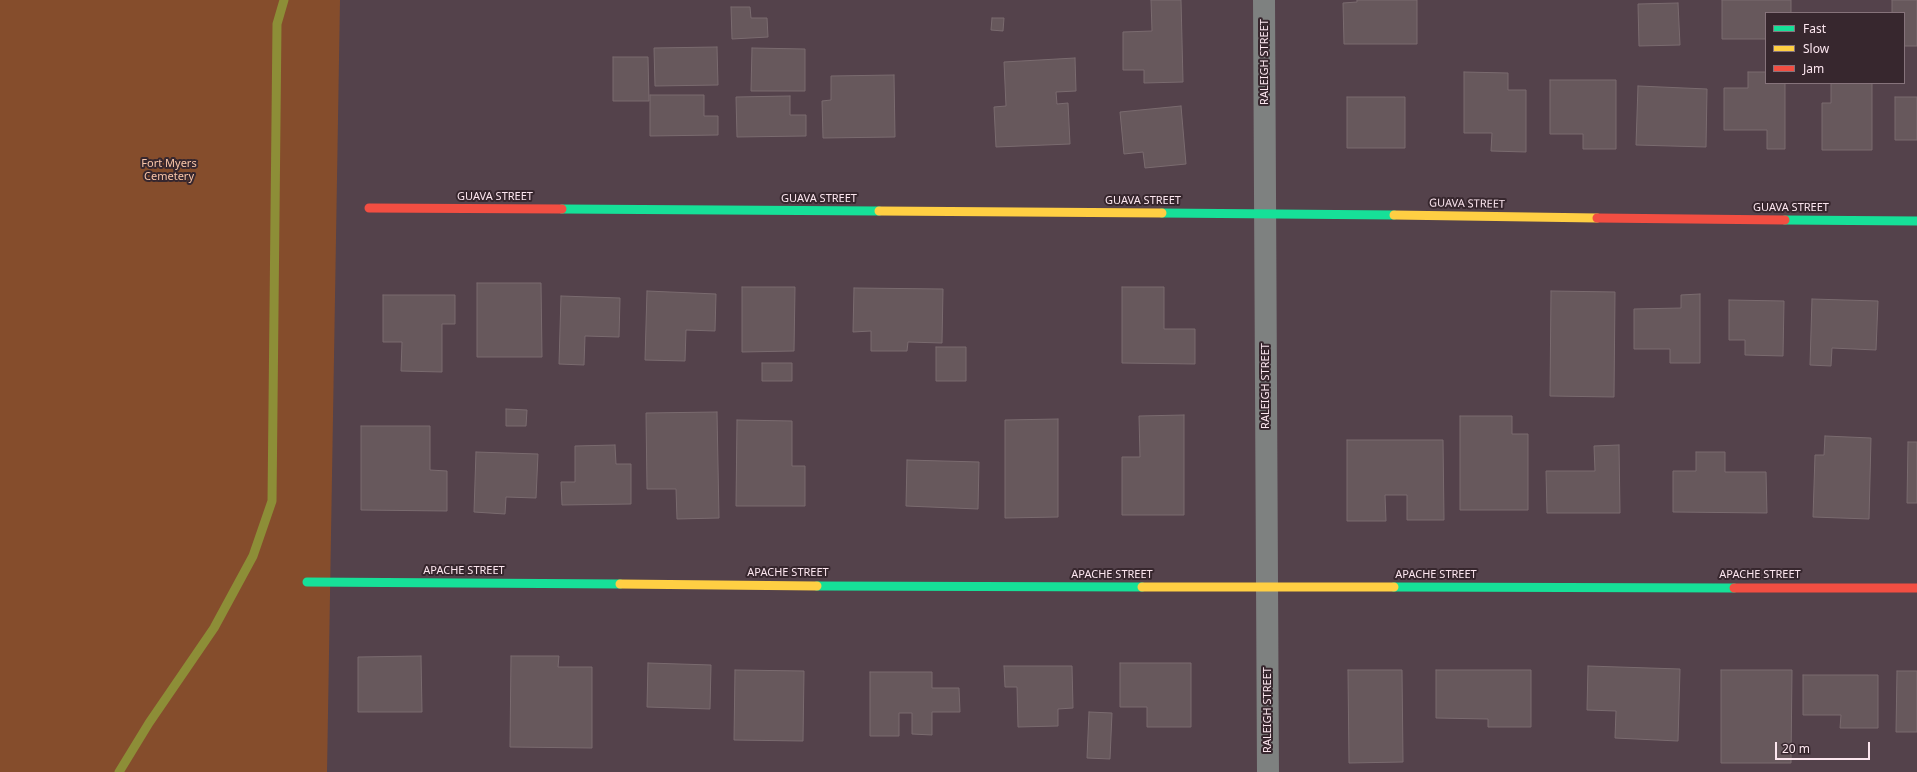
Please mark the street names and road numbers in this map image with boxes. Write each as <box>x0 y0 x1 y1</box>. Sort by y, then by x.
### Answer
street label: RALEIGH STREET <box>1258 19 1272 105</box>
street label: GUAVA STREET <box>457 190 533 204</box>
street label: GUAVA STREET <box>781 192 857 206</box>
street label: GUAVA STREET <box>1105 194 1181 208</box>
street label: GUAVA STREET <box>1429 197 1505 211</box>
street label: GUAVA STREET <box>1753 201 1829 215</box>
street label: RALEIGH STREET <box>1259 343 1273 429</box>
street label: APACHE STREET <box>423 564 505 578</box>
street label: APACHE STREET <box>747 566 829 580</box>
street label: APACHE STREET <box>1071 568 1153 582</box>
street label: APACHE STREET <box>1395 568 1477 582</box>
street label: APACHE STREET <box>1719 568 1801 582</box>
street label: RALEIGH STREET <box>1261 667 1275 753</box>

